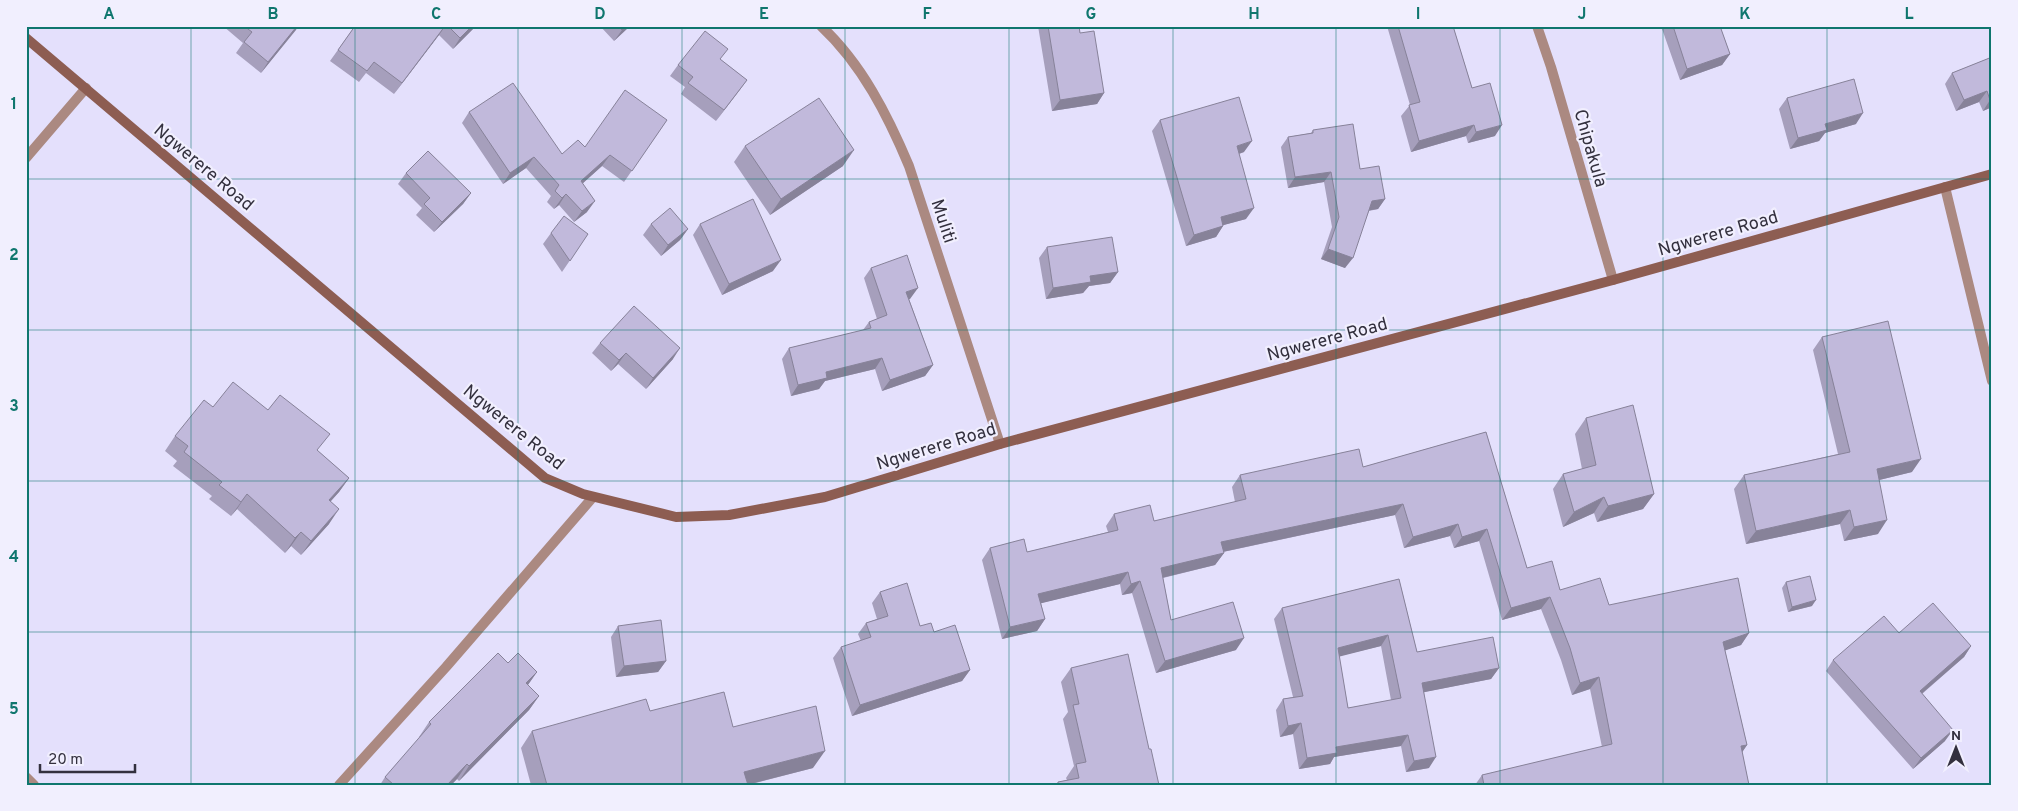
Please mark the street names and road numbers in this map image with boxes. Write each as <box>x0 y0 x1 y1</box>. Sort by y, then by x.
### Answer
street label: Chipakula <box>1567 107 1612 190</box>
street label: Ngwerere Road <box>148 119 258 217</box>
street label: Muliti <box>925 197 960 246</box>
street label: Ngwerere Road <box>1656 206 1781 263</box>
street label: Ngwerere Road <box>1265 313 1390 368</box>
street label: Ngwerere Road <box>458 380 568 476</box>
street label: Ngwerere Road <box>874 418 999 477</box>

